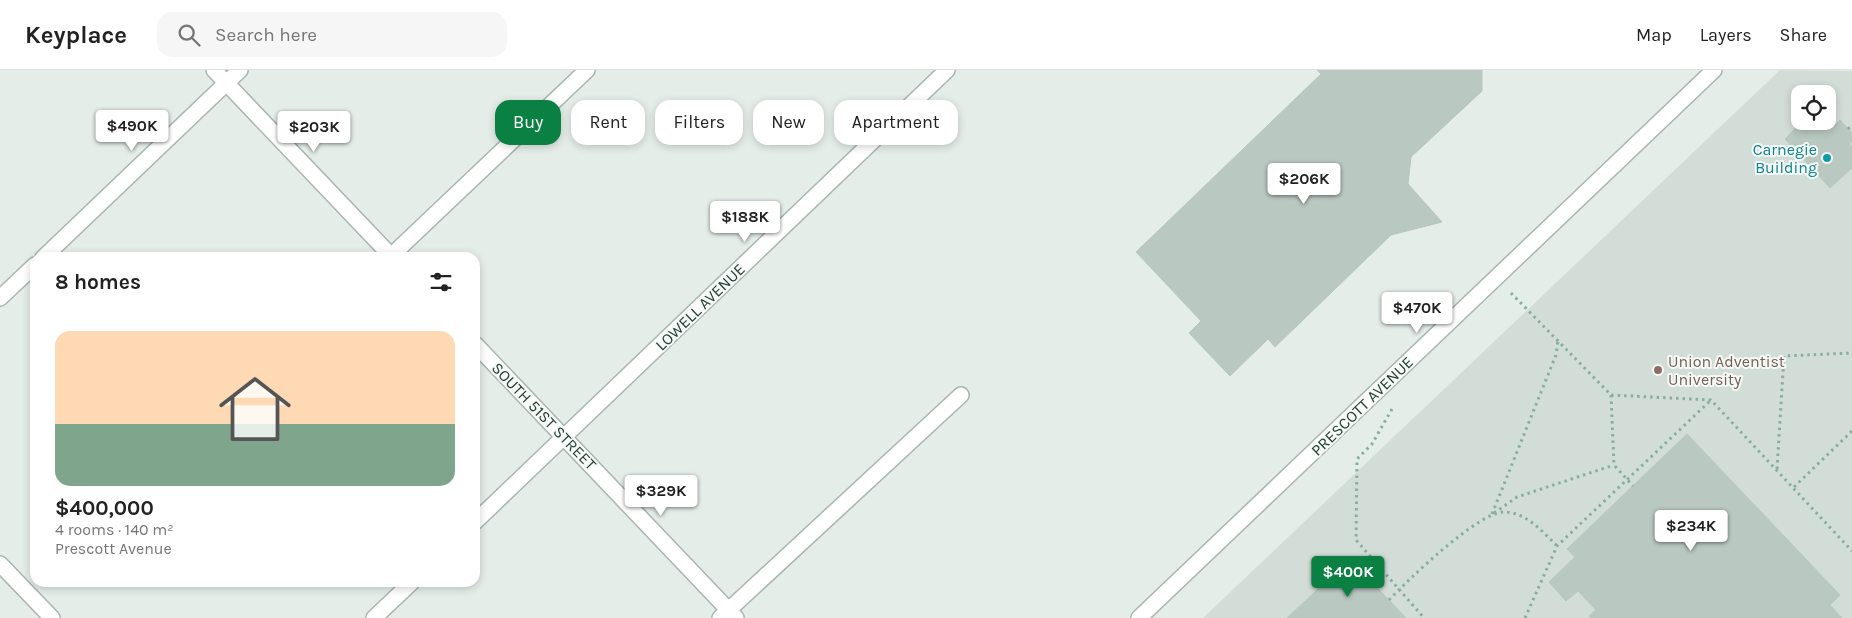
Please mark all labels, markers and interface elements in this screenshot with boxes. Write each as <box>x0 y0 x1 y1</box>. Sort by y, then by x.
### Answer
search box <box>157 12 507 57</box>
text: Keyplace <box>25 21 127 49</box>
icon: search <box>175 21 203 49</box>
text: Search here <box>215 24 317 46</box>
text: Map <box>1636 24 1672 46</box>
text: Layers <box>1700 24 1752 46</box>
text: Share <box>1780 24 1827 46</box>
map controls <box>1791 85 1836 130</box>
button: locate <box>1791 85 1836 130</box>
chip: Buy <box>495 100 561 145</box>
chip: Rent <box>571 100 645 145</box>
chip: Filters <box>655 100 743 145</box>
chip: New <box>753 100 824 145</box>
chip: Apartment <box>834 100 958 145</box>
pin: $490K <box>97 109 167 152</box>
pin: $203K <box>279 111 349 153</box>
text: $490K <box>107 116 157 135</box>
text: $203K <box>288 117 340 136</box>
place label: Carnegie Building <box>1753 140 1817 177</box>
marker: Carnegie Building <box>1821 152 1833 164</box>
pin: $206K <box>1269 162 1339 205</box>
text: $206K <box>1279 169 1330 188</box>
pin: $188K <box>710 200 780 243</box>
text: $188K <box>721 207 769 226</box>
street label: LOWELL AVENUE <box>651 260 749 354</box>
icon: filters <box>427 268 455 296</box>
text: 8 homes <box>55 270 141 294</box>
pin: $470K <box>1382 292 1452 334</box>
text: $470K <box>1392 298 1442 317</box>
street label: PRESCOTT AVENUE <box>1307 352 1417 460</box>
place label: Union Adventist University <box>1668 352 1785 389</box>
street label: SOUTH 51ST STREET <box>488 358 600 474</box>
icon: home <box>210 364 300 454</box>
marker: Union Adventist University <box>1652 364 1664 376</box>
pin: $329K <box>626 474 696 517</box>
text: $329K <box>636 481 686 500</box>
text: $400,000 <box>55 496 154 520</box>
pin: $234K <box>1656 510 1726 552</box>
text: $234K <box>1666 516 1716 535</box>
text: 4 rooms · 140 m² <box>55 520 174 539</box>
text: Prescott Avenue <box>55 539 172 558</box>
pin: $400K <box>1313 556 1383 598</box>
text: $400K <box>1322 562 1374 581</box>

